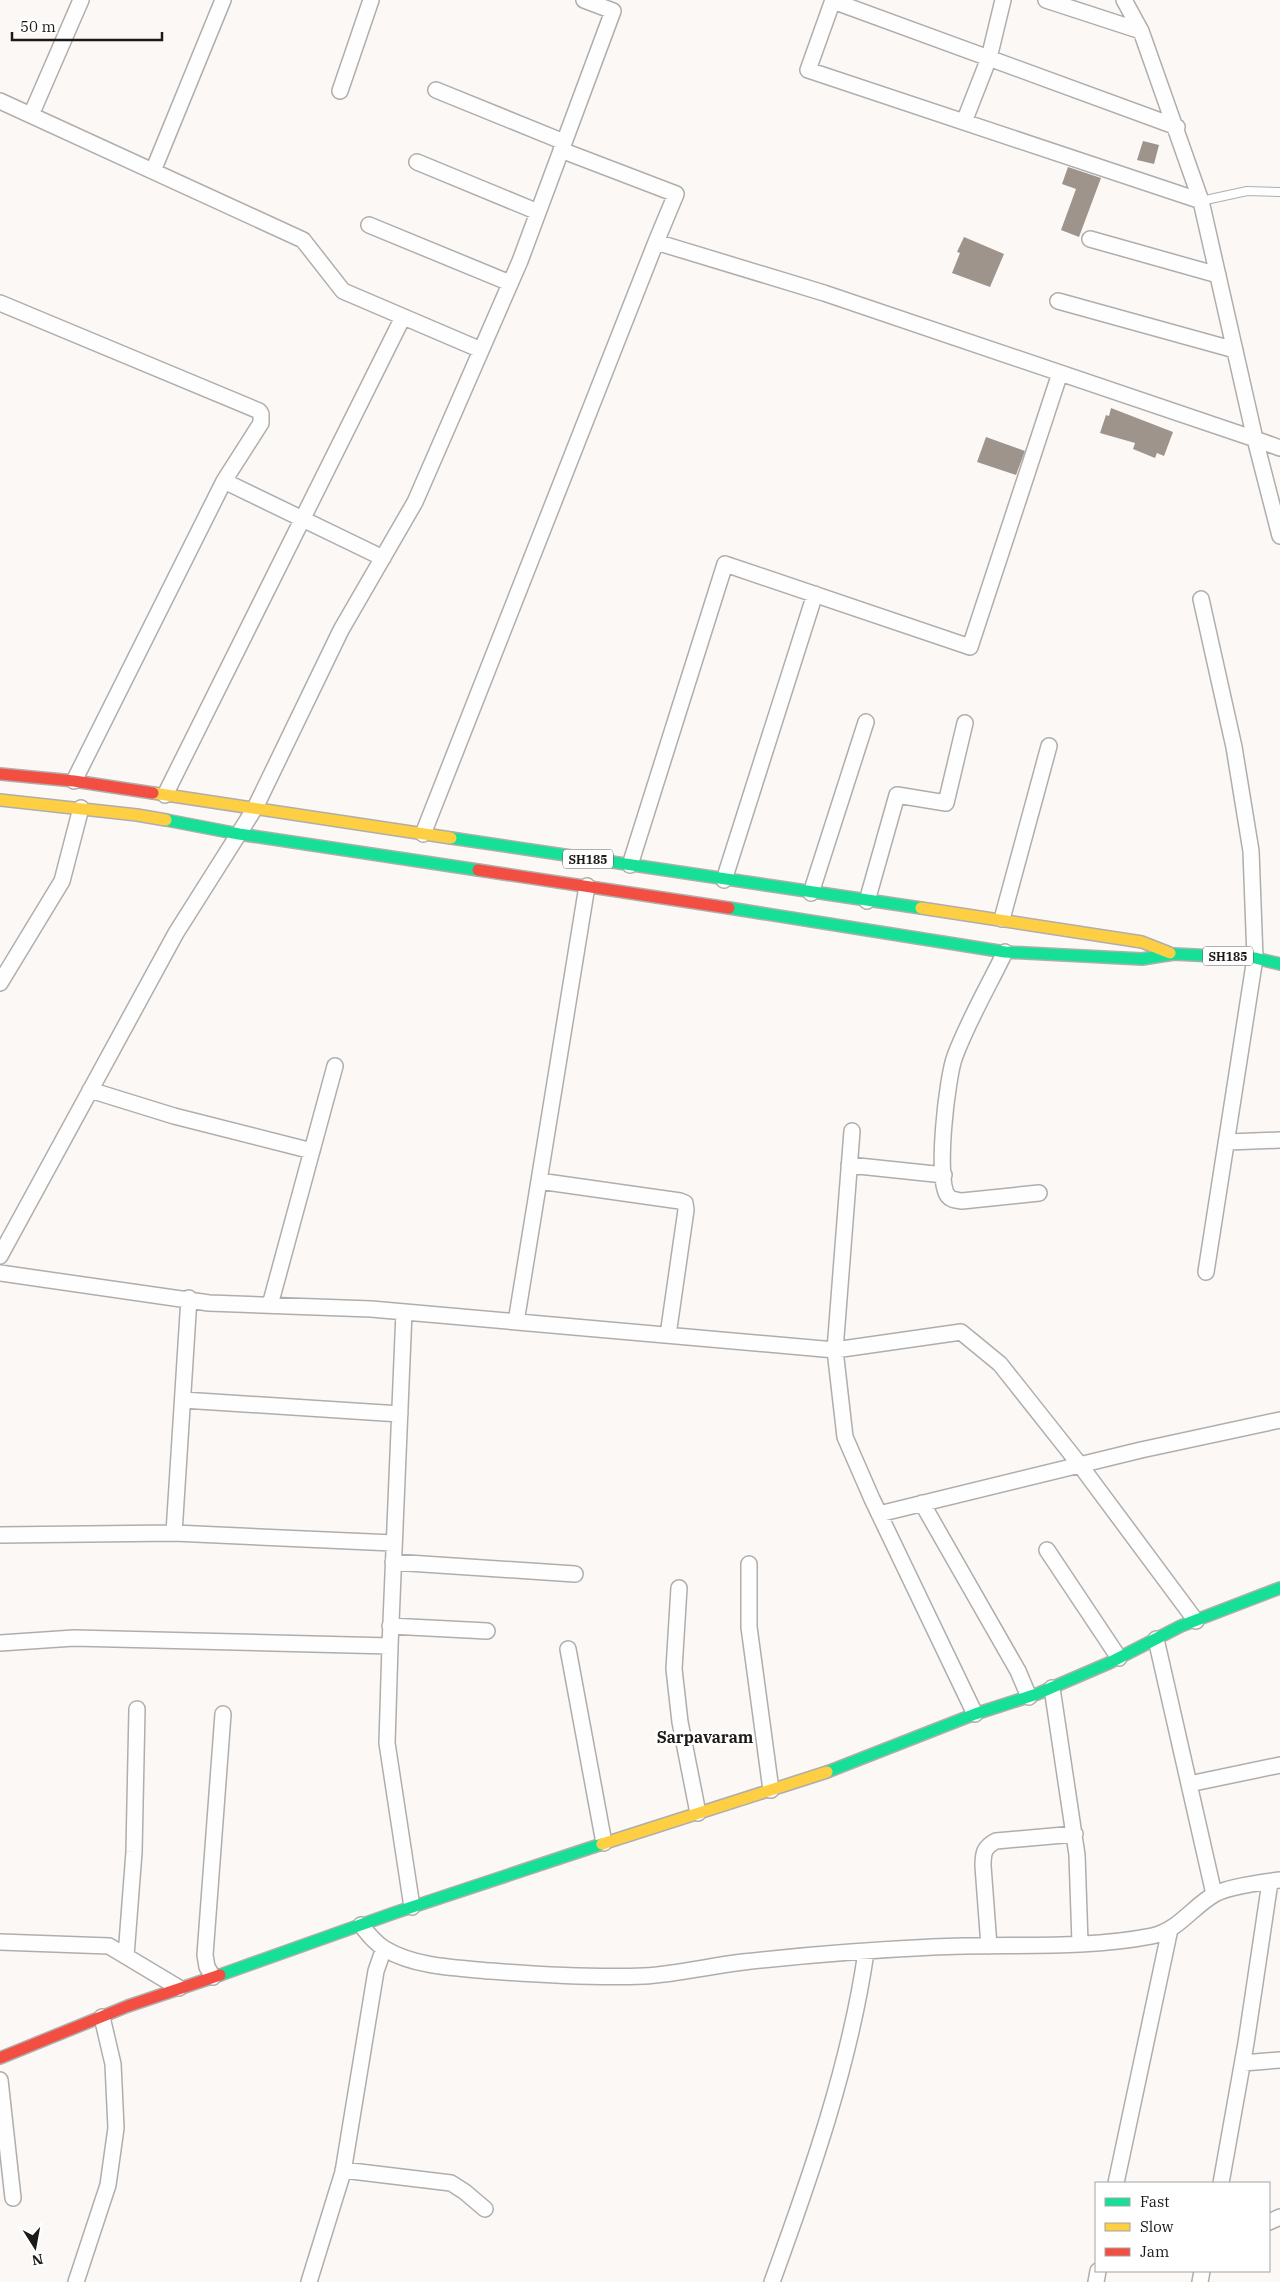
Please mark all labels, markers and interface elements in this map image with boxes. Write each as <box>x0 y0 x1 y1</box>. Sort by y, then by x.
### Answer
scale bar <box>12 10 162 42</box>
text: 50 m <box>20 17 56 36</box>
road number: SH185 <box>563 850 613 869</box>
road number: SH185 <box>1203 946 1253 966</box>
district label: Sarpavaram <box>657 1727 754 1747</box>
legend <box>1095 2182 1270 2272</box>
text: Fast <box>1140 2192 1170 2211</box>
text: Slow <box>1140 2217 1174 2236</box>
north arrow <box>10 2222 60 2272</box>
text: Jam <box>1140 2242 1169 2261</box>
text: N <box>30 2250 45 2270</box>

